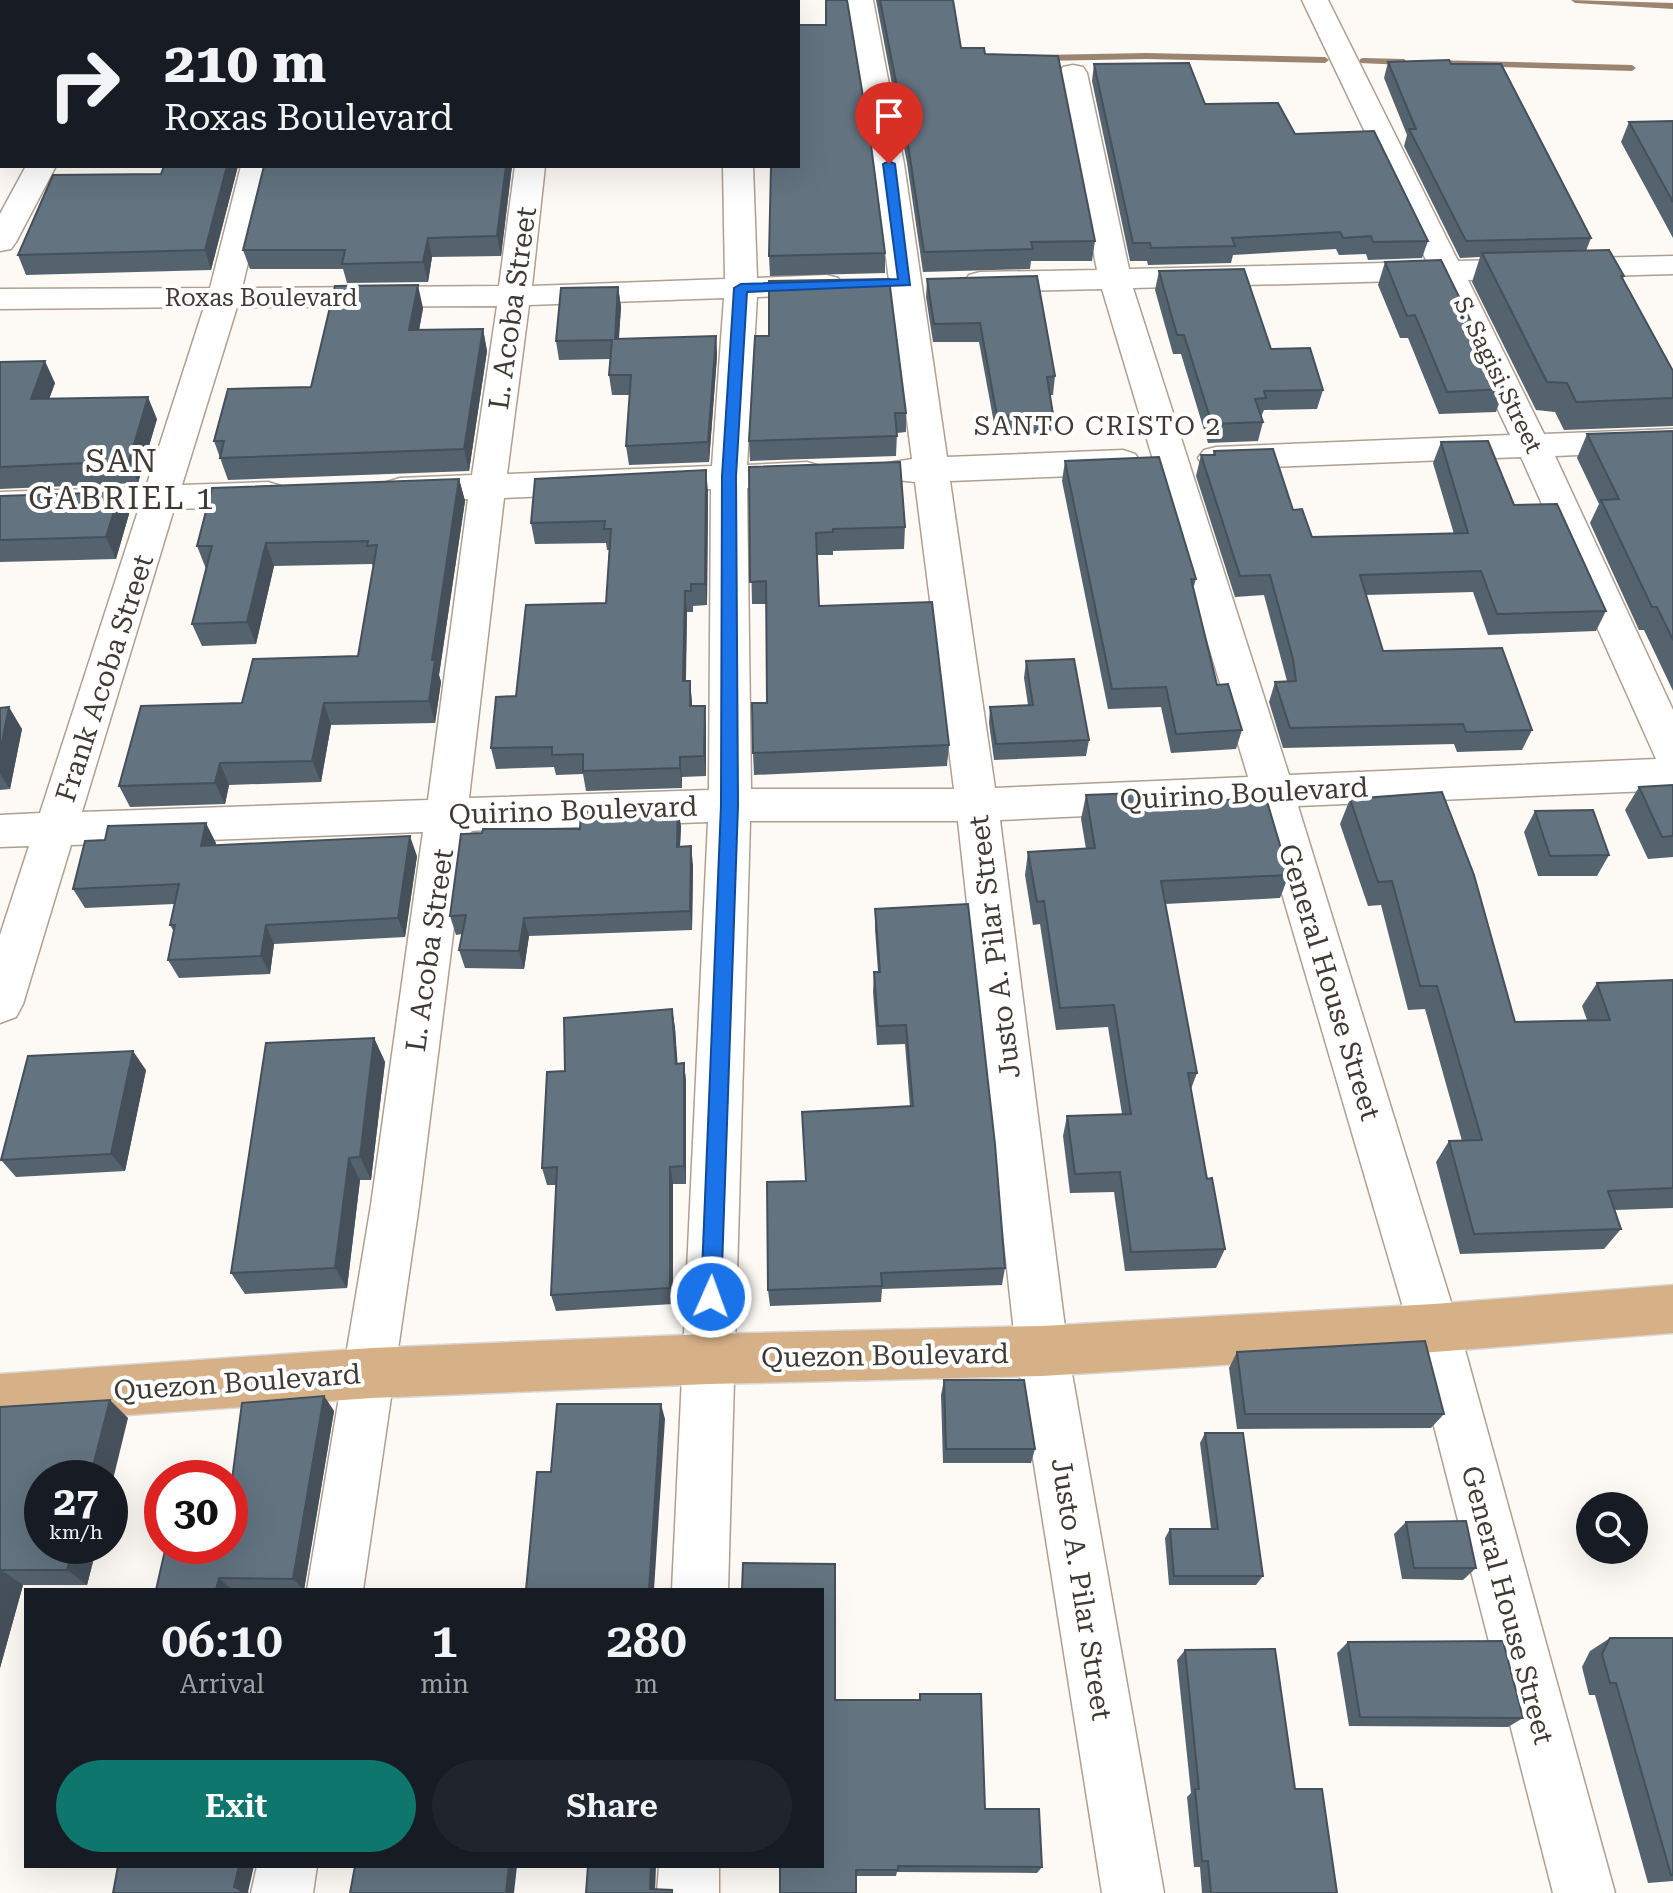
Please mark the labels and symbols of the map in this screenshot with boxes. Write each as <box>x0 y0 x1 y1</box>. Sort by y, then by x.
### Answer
pin <box>855 82 923 164</box>
street label: L. Acoba Street <box>482 204 543 412</box>
street label: Roxas Boulevard <box>165 284 357 312</box>
street label: S. Sagisi Street <box>1448 292 1548 458</box>
district label: SANTO CRISTO 2 <box>974 411 1222 441</box>
district label: SAN GABRIEL 1 <box>28 442 216 517</box>
street label: Frank Acoba Street <box>49 550 160 806</box>
street label: Quirino Boulevard <box>1119 771 1369 816</box>
street label: Quirino Boulevard <box>448 790 698 831</box>
street label: Justo A. Pilar Street <box>962 813 1027 1080</box>
street label: General House Street <box>1272 840 1387 1124</box>
street label: L. Acoba Street <box>399 846 460 1054</box>
position arrow <box>669 1255 753 1339</box>
street label: Quezon Boulevard <box>761 1337 1009 1374</box>
street label: Quezon Boulevard <box>112 1357 362 1408</box>
street label: Justo A. Pilar Street <box>1044 1456 1119 1723</box>
speed limit sign: 30 <box>144 1460 248 1564</box>
street label: General House Street <box>1454 1462 1561 1748</box>

